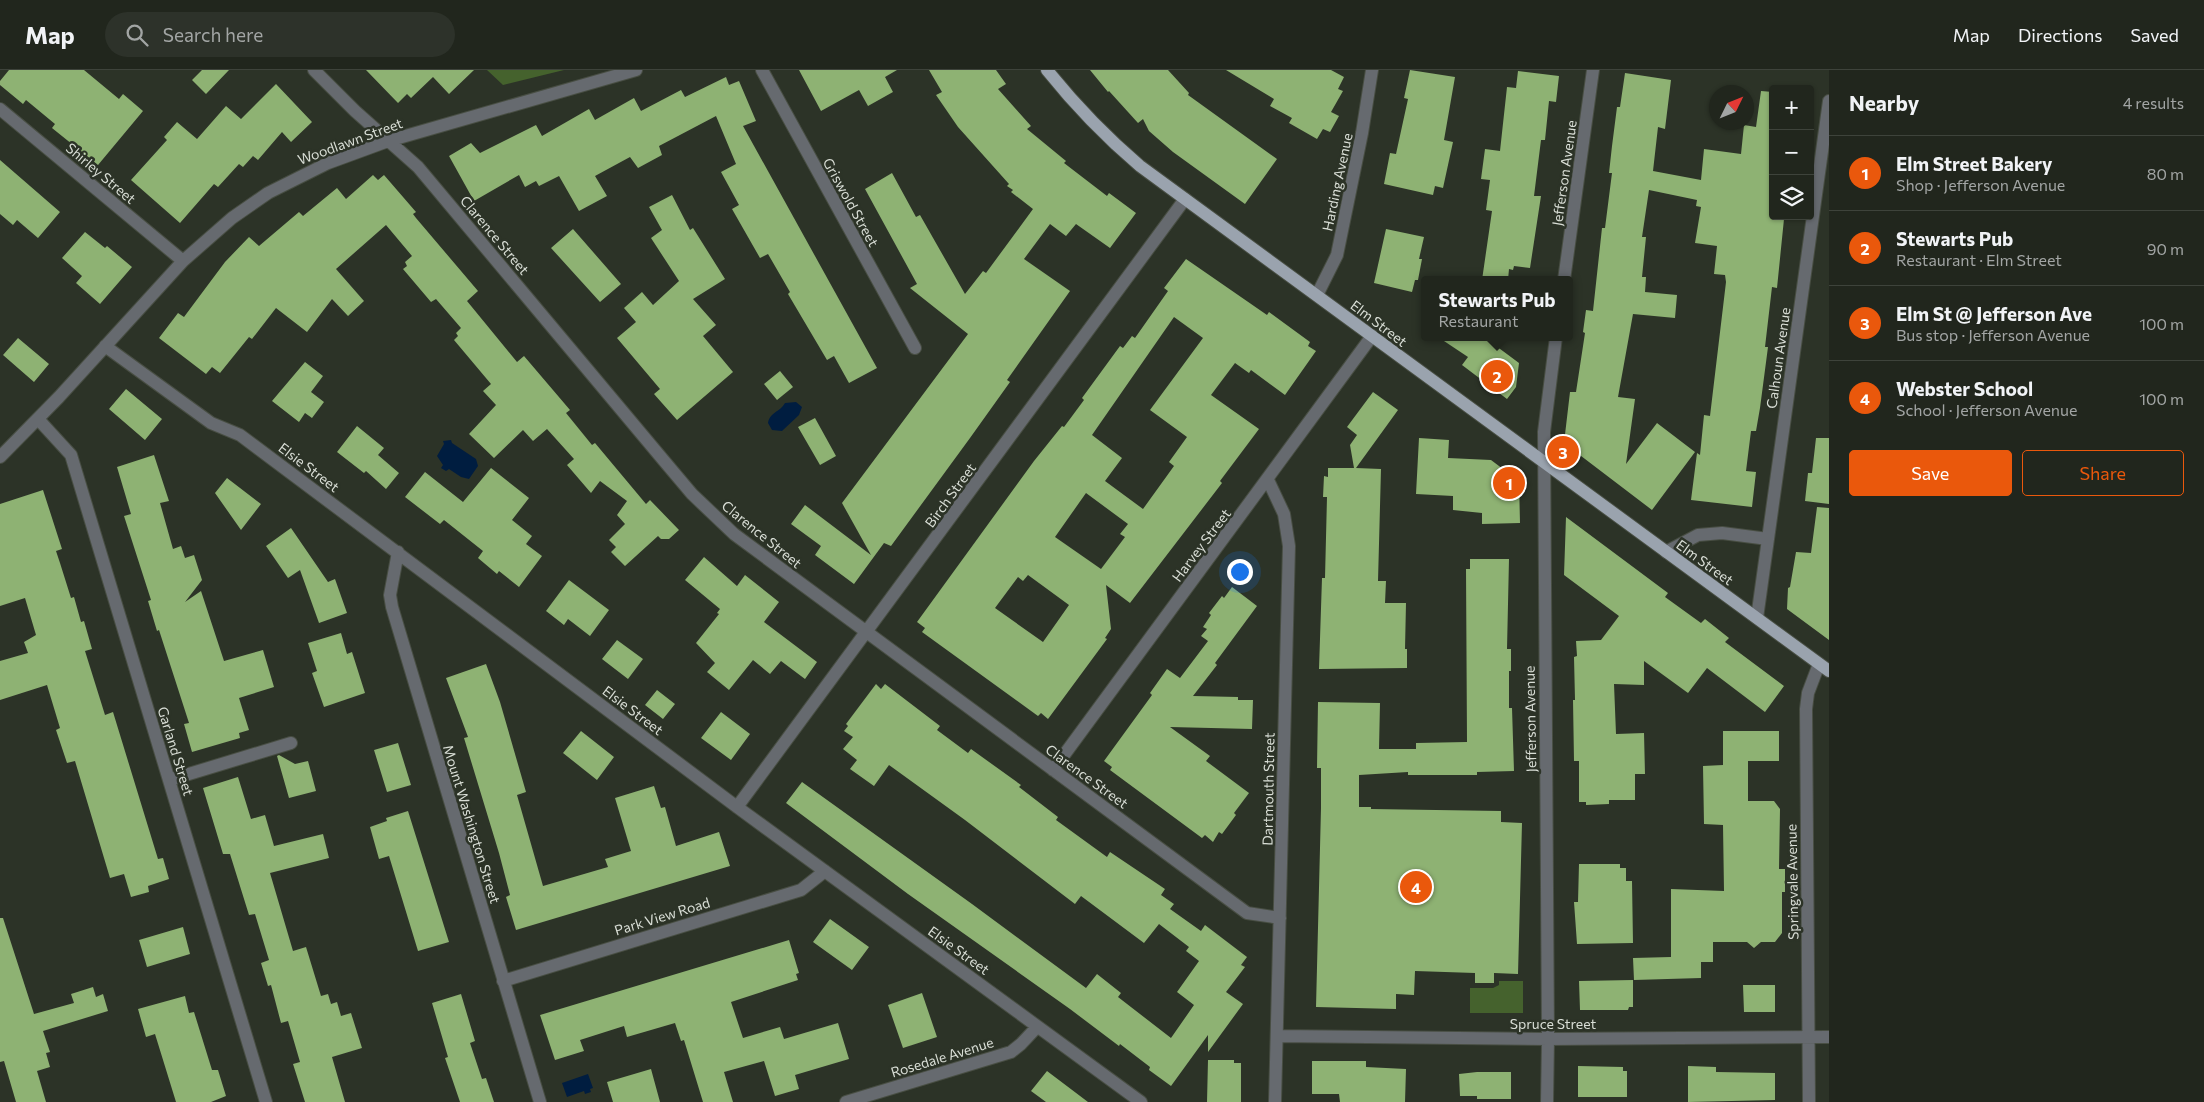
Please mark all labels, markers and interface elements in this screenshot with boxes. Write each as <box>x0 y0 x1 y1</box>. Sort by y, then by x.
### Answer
search box <box>105 12 455 57</box>
text: Map <box>25 20 75 49</box>
icon: search <box>123 21 151 49</box>
text: Search here <box>163 23 263 46</box>
text: Map <box>1953 24 1990 46</box>
text: Directions <box>2018 24 2102 46</box>
text: Saved <box>2130 24 2179 46</box>
north arrow <box>1709 85 1754 130</box>
map controls <box>1769 85 1814 220</box>
button: + <box>1769 85 1814 130</box>
text: Nearby <box>1849 90 1919 115</box>
text: 4 results <box>2123 93 2184 112</box>
street label: Woodlawn Street <box>295 114 405 168</box>
street label: Jefferson Avenue <box>1548 119 1580 227</box>
button: − <box>1769 130 1814 175</box>
street label: Harding Avenue <box>1318 131 1356 233</box>
street label: Shirley Street <box>63 139 139 207</box>
text: Elm Street Bakery <box>1896 152 2052 175</box>
street label: Griswold Street <box>820 155 883 250</box>
text: 1 <box>1861 164 1869 183</box>
text: 80 m <box>2147 164 2184 183</box>
button: layers <box>1769 175 1814 220</box>
text: Shop · Jefferson Avenue <box>1896 175 2065 194</box>
street label: Clarence Street <box>457 192 533 278</box>
text: Stewarts Pub <box>1896 227 2013 250</box>
text: 2 <box>1860 239 1870 258</box>
text: 90 m <box>2147 239 2184 258</box>
text: Restaurant · Elm Street <box>1896 250 2062 269</box>
popup <box>1421 276 1573 341</box>
text: Stewarts Pub <box>1438 288 1556 311</box>
street label: Elm Street <box>1347 296 1411 350</box>
text: Elm St @ Jefferson Ave <box>1896 302 2092 325</box>
street label: Calhoun Avenue <box>1762 306 1794 410</box>
text: Restaurant <box>1438 311 1518 330</box>
text: 3 <box>1860 314 1870 333</box>
text: 100 m <box>2139 314 2184 333</box>
text: Bus stop · Jefferson Avenue <box>1896 325 2090 344</box>
pin: 2 <box>1481 357 1513 395</box>
text: Webster School <box>1896 377 2033 400</box>
text: 4 <box>1860 389 1870 408</box>
text: 100 m <box>2139 389 2184 408</box>
text: School · Jefferson Avenue <box>1896 400 2077 419</box>
pin: 3 <box>1547 433 1579 471</box>
street label: Elsie Street <box>275 439 343 495</box>
button: Save <box>1849 450 2012 496</box>
button: Share <box>2022 450 2184 496</box>
street label: Birch Street <box>921 459 979 530</box>
pin: 1 <box>1493 464 1525 502</box>
street label: Clarence Street <box>719 497 806 572</box>
street label: Harvey Street <box>1168 505 1234 585</box>
street label: Elm Street <box>1673 536 1737 589</box>
your location <box>1227 559 1253 585</box>
street label: Jefferson Avenue <box>1521 666 1539 772</box>
street label: Elsie Street <box>599 682 667 738</box>
street label: Garland Street <box>154 704 198 798</box>
street label: Dartmouth Street <box>1259 732 1277 846</box>
street label: Clarence Street <box>1042 740 1132 812</box>
street label: Mount Washington Street <box>440 743 504 906</box>
street label: Springvale Avenue <box>1782 824 1802 940</box>
pin: 4 <box>1400 868 1432 906</box>
street label: Park View Road <box>612 893 712 939</box>
street label: Elsie Street <box>925 922 993 978</box>
street label: Spruce Street <box>1510 1015 1596 1032</box>
street label: Rosedale Avenue <box>889 1033 995 1081</box>

